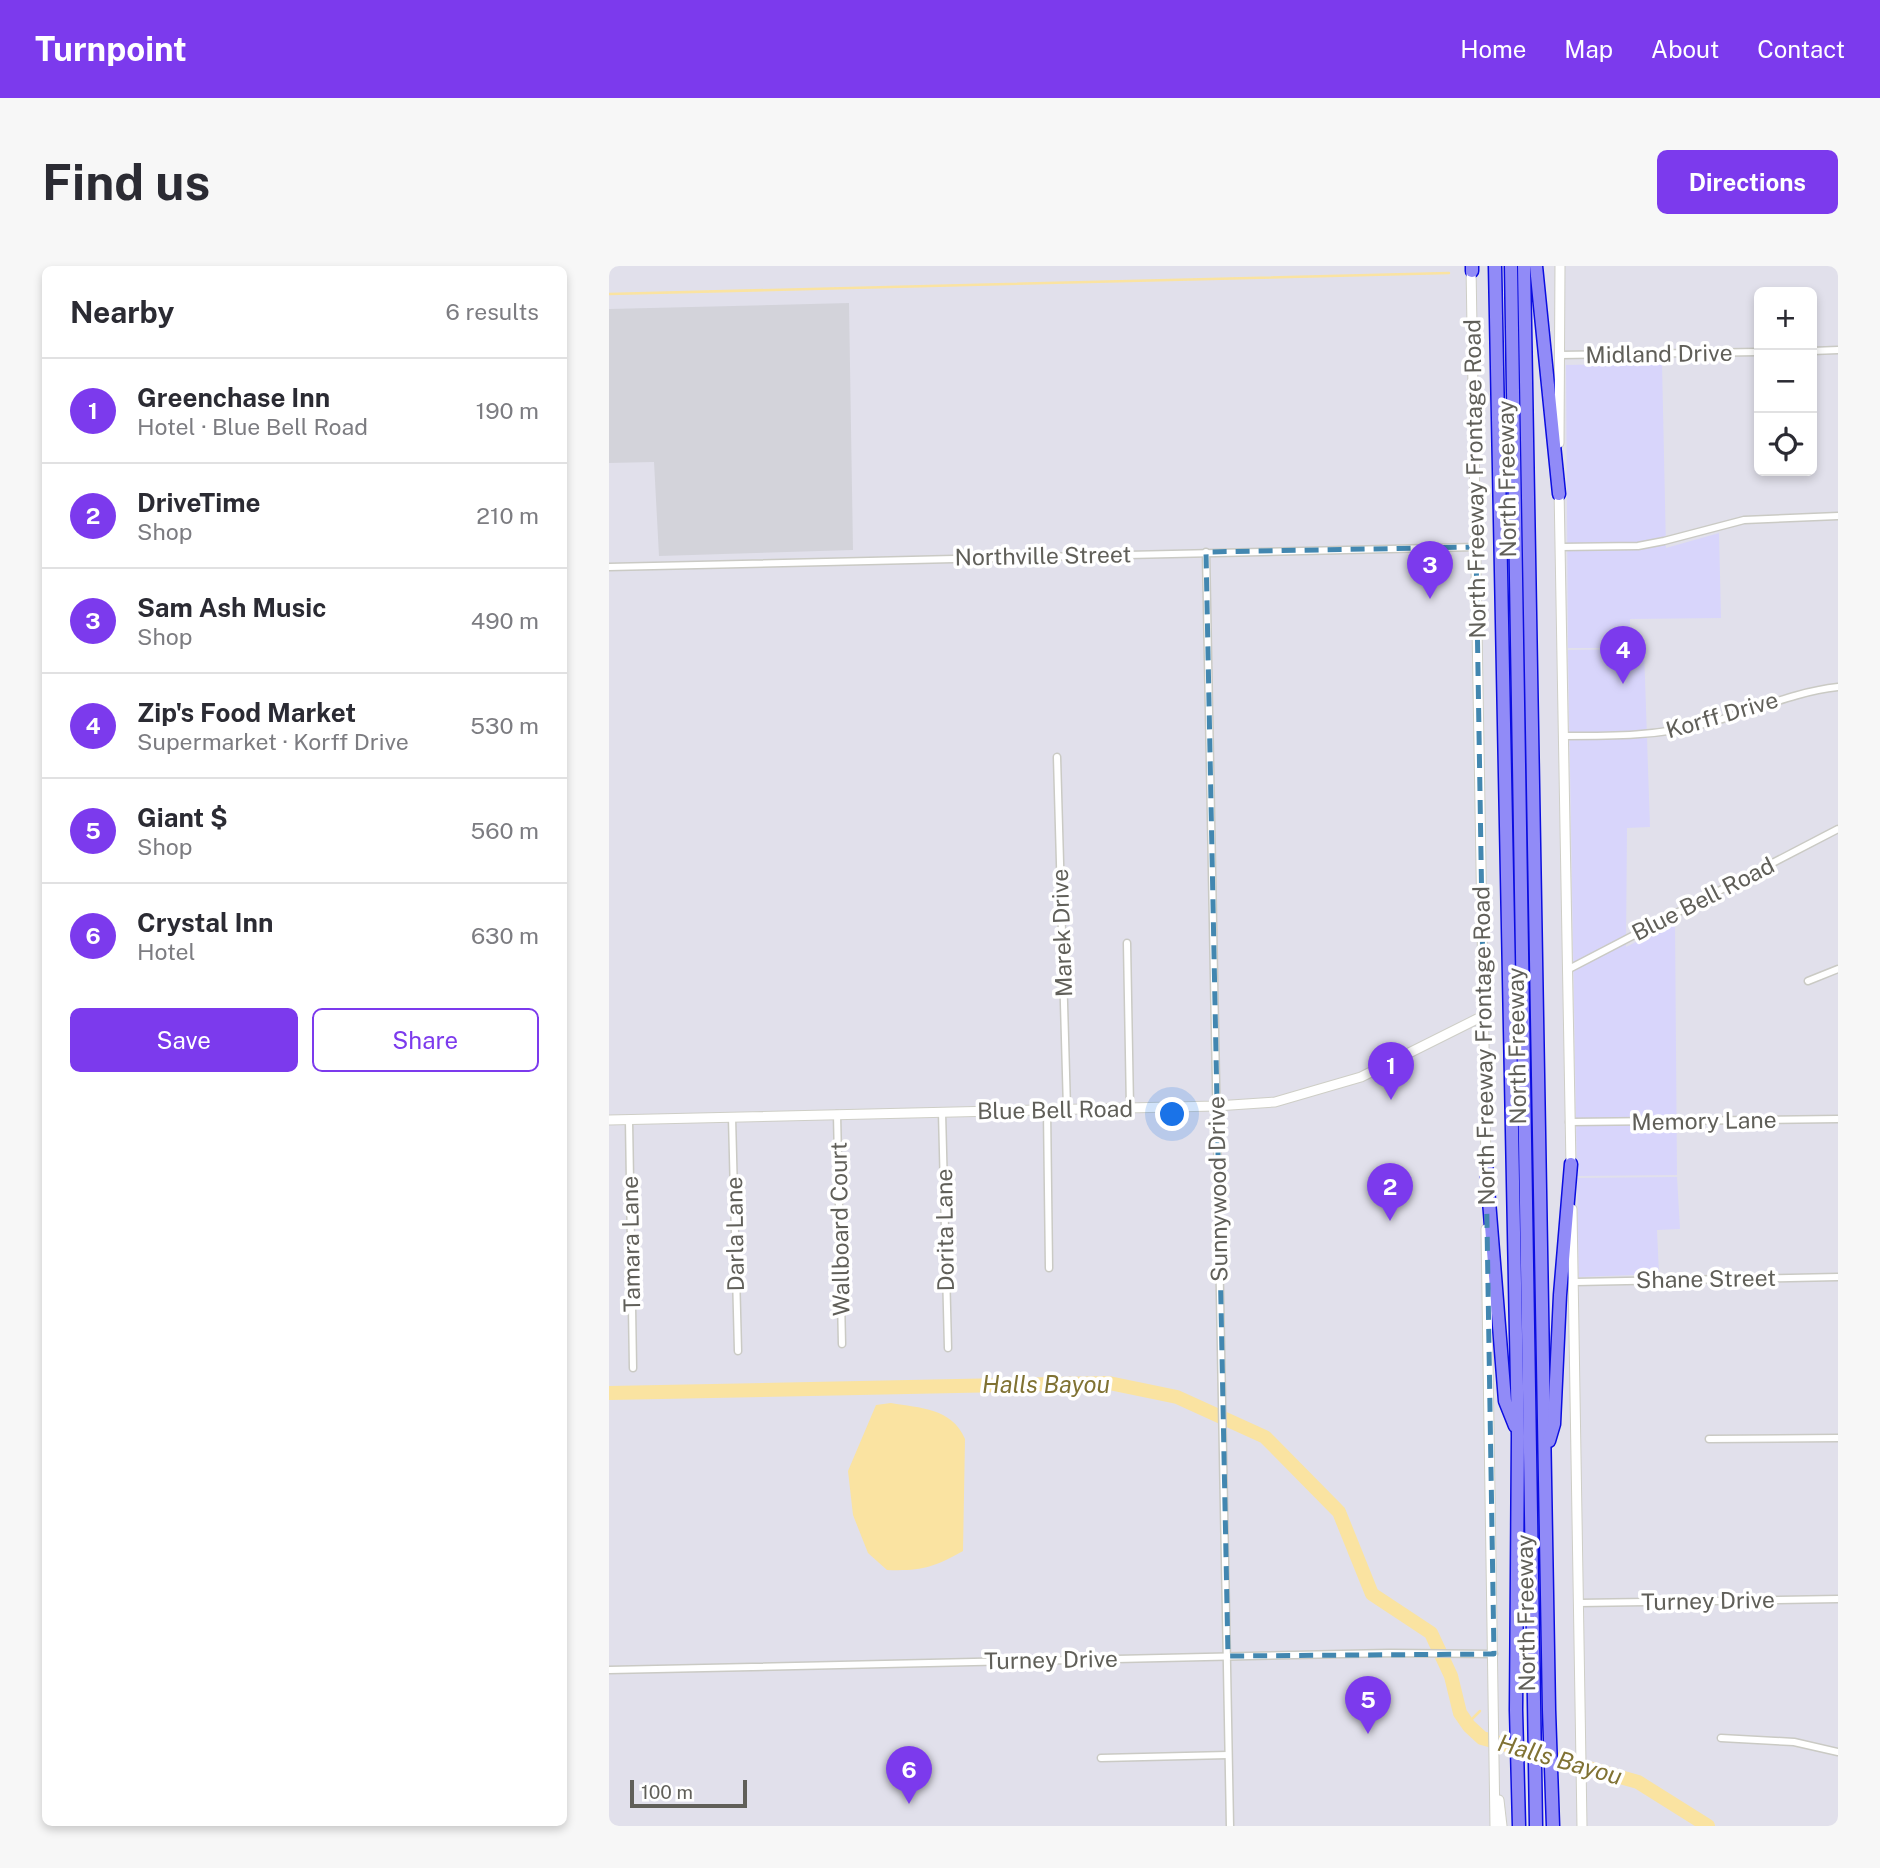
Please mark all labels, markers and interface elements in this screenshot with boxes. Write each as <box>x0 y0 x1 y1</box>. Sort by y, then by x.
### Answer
text: Turnpoint <box>35 30 187 68</box>
text: Home <box>1460 35 1526 63</box>
text: Map <box>1564 35 1613 63</box>
text: About <box>1651 35 1719 63</box>
text: Contact <box>1757 35 1845 63</box>
button: Directions <box>1657 150 1838 214</box>
text: Find us <box>42 153 210 211</box>
map controls <box>1754 287 1817 476</box>
button: + <box>1754 287 1817 350</box>
text: Nearby <box>70 294 174 330</box>
text: 6 results <box>446 298 539 325</box>
street label: North Freeway Frontage Road <box>1458 319 1491 639</box>
street label: Midland Drive <box>1585 339 1733 368</box>
button: − <box>1754 350 1817 413</box>
text: Greenchase Inn <box>137 382 330 413</box>
text: 1 <box>88 397 98 424</box>
text: 190 m <box>476 397 539 424</box>
street label: North Freeway <box>1492 400 1521 558</box>
text: Hotel · Blue Bell Road <box>137 413 368 440</box>
button: locate <box>1754 413 1817 476</box>
text: DriveTime <box>137 487 261 518</box>
text: 2 <box>86 502 100 529</box>
text: 210 m <box>476 502 539 529</box>
text: Shop <box>137 518 192 545</box>
street label: Northville Street <box>954 540 1132 571</box>
pin: 3 <box>1407 541 1453 599</box>
text: Sam Ash Music <box>137 592 326 623</box>
text: 3 <box>85 607 101 634</box>
text: 490 m <box>471 607 539 634</box>
text: Shop <box>137 623 192 650</box>
pin: 4 <box>1600 626 1646 684</box>
street label: Korff Drive <box>1663 686 1781 743</box>
text: Zip's Food Market <box>137 697 356 728</box>
text: 4 <box>85 712 101 739</box>
text: 530 m <box>470 712 539 739</box>
text: Supermarket · Korff Drive <box>137 728 409 755</box>
text: Giant $ <box>137 802 228 833</box>
text: 5 <box>85 817 101 844</box>
text: 560 m <box>471 817 539 844</box>
text: Shop <box>137 833 192 860</box>
street label: Blue Bell Road <box>1627 851 1778 946</box>
street label: Marek Drive <box>1046 868 1077 998</box>
street label: North Freeway Frontage Road <box>1467 886 1500 1206</box>
text: Crystal Inn <box>137 907 273 938</box>
text: 6 <box>85 922 101 949</box>
text: 630 m <box>471 922 539 949</box>
text: Hotel <box>137 938 196 965</box>
street label: North Freeway <box>1502 967 1531 1125</box>
button: Save <box>70 1008 298 1072</box>
button: Share <box>312 1008 539 1072</box>
pin: 1 <box>1368 1042 1414 1100</box>
street label: Blue Bell Road <box>977 1095 1133 1124</box>
street label: Sunnywood Drive <box>1202 1096 1233 1282</box>
your location <box>1155 1097 1189 1131</box>
street label: Memory Lane <box>1631 1106 1777 1135</box>
street label: Wallboard Court <box>824 1142 855 1316</box>
pin: 2 <box>1367 1163 1413 1221</box>
street label: Dorita Lane <box>930 1168 959 1292</box>
street label: Tamara Lane <box>616 1176 645 1312</box>
street label: Darla Lane <box>720 1176 749 1292</box>
street label: Shane Street <box>1636 1264 1776 1293</box>
water label: Halls Bayou <box>982 1370 1110 1398</box>
street label: North Freeway <box>1511 1534 1540 1692</box>
street label: Turney Drive <box>1641 1586 1775 1615</box>
street label: Turney Drive <box>984 1645 1118 1674</box>
pin: 5 <box>1345 1676 1391 1734</box>
water label: Halls Bayou <box>1495 1728 1626 1790</box>
pin: 6 <box>886 1746 932 1804</box>
scale bar <box>630 1777 747 1809</box>
text: 100 m <box>641 1781 693 1803</box>

